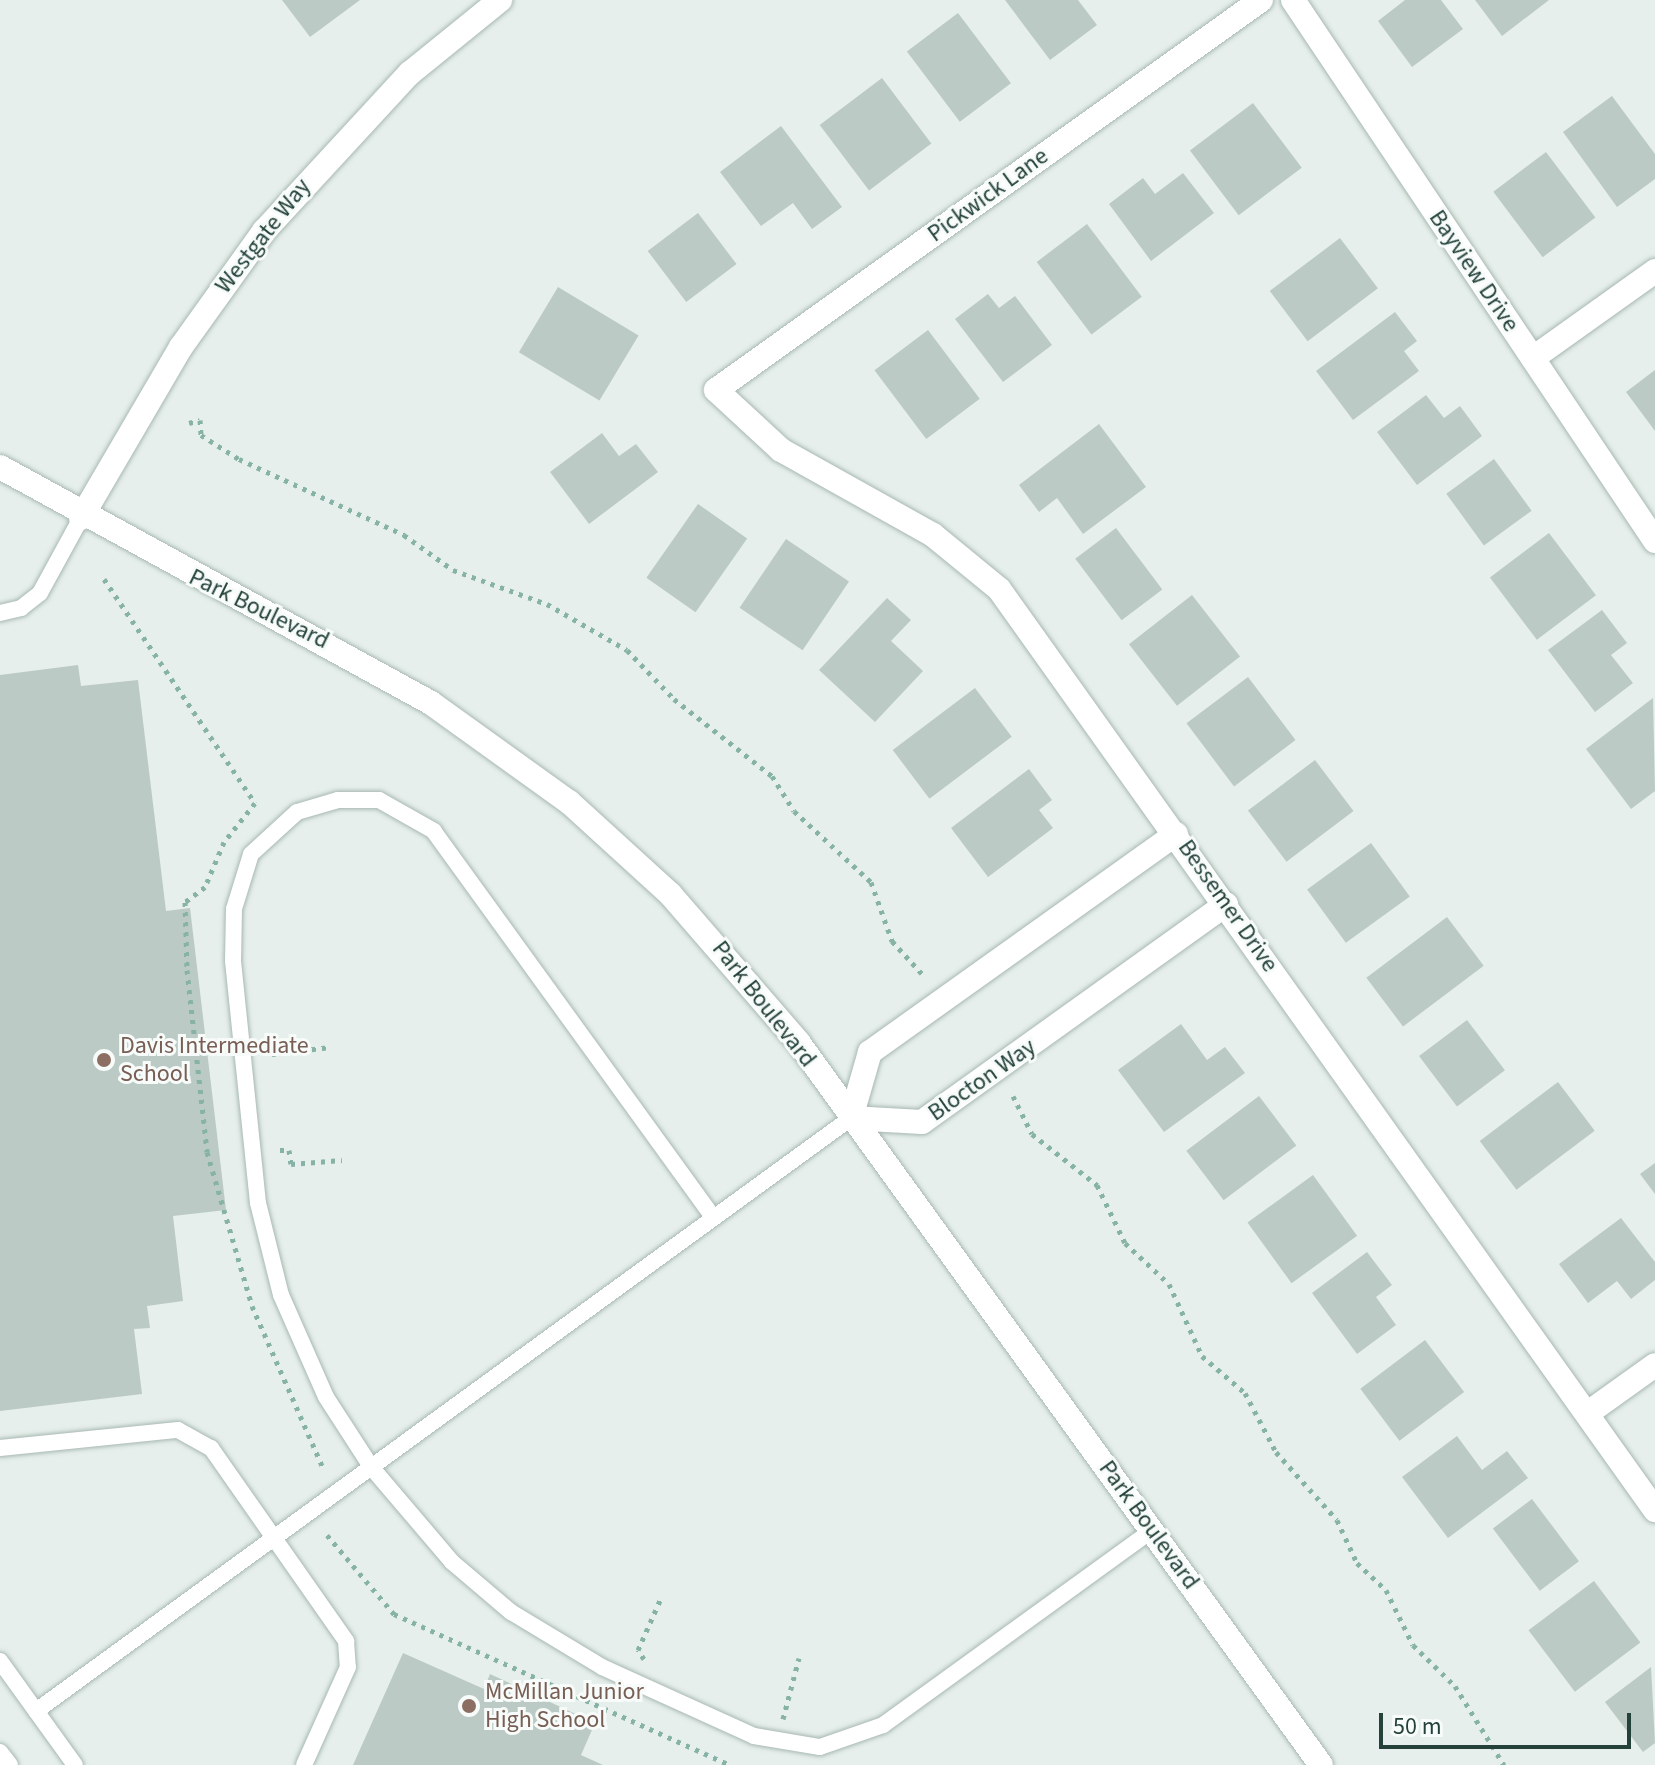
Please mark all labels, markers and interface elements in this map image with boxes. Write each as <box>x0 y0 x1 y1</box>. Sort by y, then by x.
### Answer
street label: Pickwick Lane <box>922 142 1054 248</box>
street label: Westgate Way <box>209 173 317 299</box>
street label: Bayview Drive <box>1423 205 1525 337</box>
street label: Park Boulevard <box>184 563 334 655</box>
street label: Bessemer Drive <box>1172 834 1284 978</box>
street label: Park Boulevard <box>706 935 822 1073</box>
place label: Davis Intermediate School <box>120 1032 309 1088</box>
street label: Blocton Way <box>923 1033 1041 1127</box>
marker: Davis Intermediate School <box>95 1051 113 1069</box>
street label: Park Boulevard <box>1093 1455 1205 1595</box>
place label: McMillan Junior High School <box>485 1678 644 1734</box>
marker: McMillan Junior High School <box>460 1697 478 1715</box>
scale bar <box>1383 1697 1635 1747</box>
text: 50 m <box>1393 1709 1442 1744</box>

